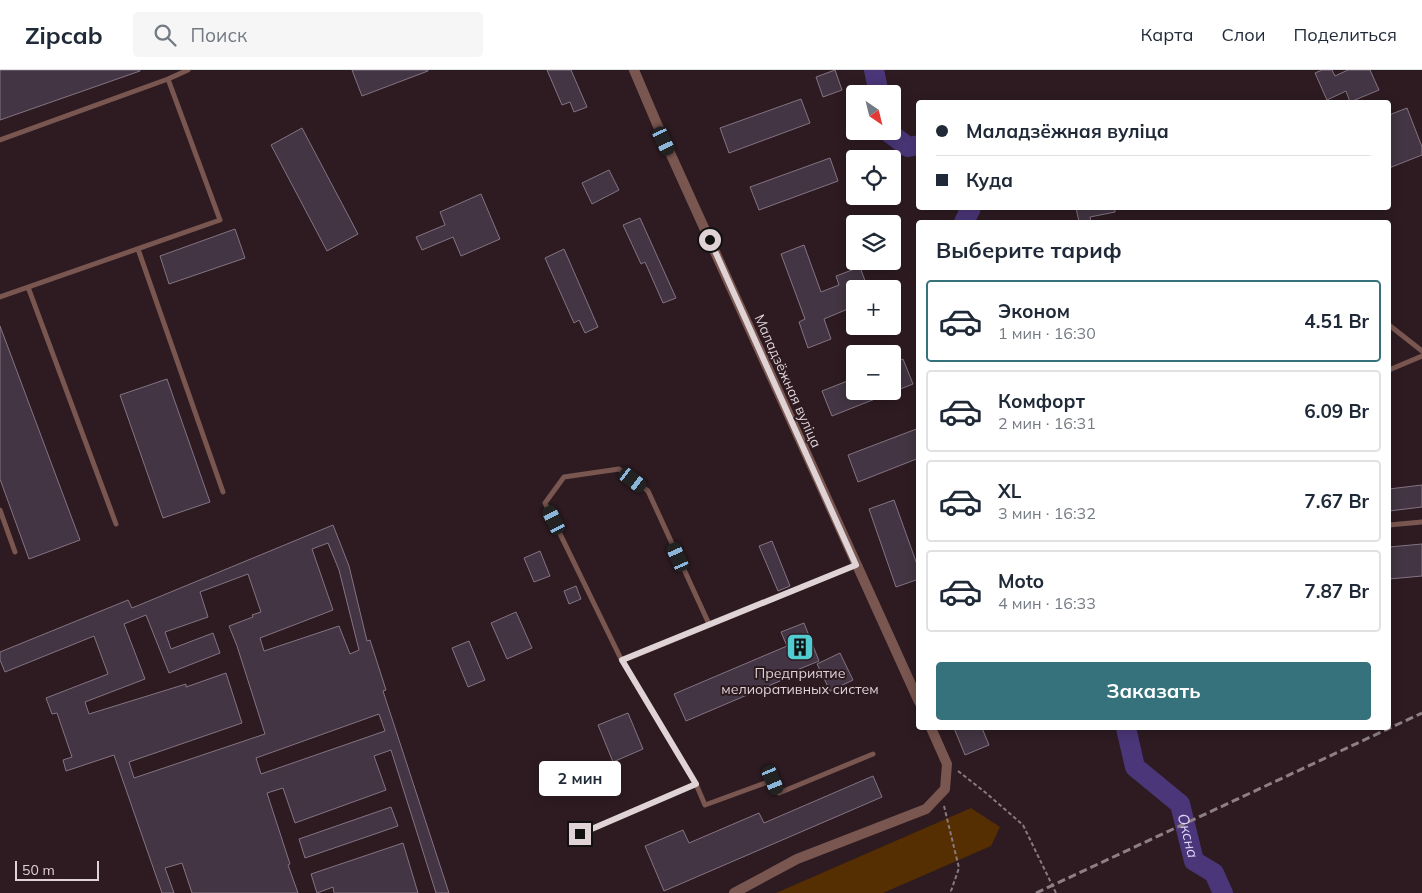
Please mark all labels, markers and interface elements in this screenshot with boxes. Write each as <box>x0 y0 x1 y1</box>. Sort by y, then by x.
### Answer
search box <box>133 12 483 57</box>
text: Zipcab <box>25 20 103 50</box>
icon: search <box>151 21 179 49</box>
text: Поиск <box>191 23 247 47</box>
text: Карта <box>1141 23 1193 46</box>
text: Слои <box>1221 23 1266 46</box>
text: Поделиться <box>1294 23 1397 46</box>
north arrow <box>846 85 901 140</box>
map controls <box>846 85 901 400</box>
text: Маладзёжная вуліца <box>966 119 1169 143</box>
car <box>650 124 677 158</box>
button: locate <box>846 150 901 205</box>
text: Куда <box>966 168 1013 192</box>
button: layers <box>846 215 901 270</box>
route start <box>699 229 721 251</box>
text: Выберите тариф <box>936 236 1122 264</box>
button: + <box>846 280 901 335</box>
icon: car <box>938 299 983 344</box>
text: Эконом <box>998 299 1070 323</box>
text: 4.51 Br <box>1304 309 1369 333</box>
street label: Маладзёжная вуліца <box>750 312 826 450</box>
text: 1 мин · 16:30 <box>998 323 1096 343</box>
button: − <box>846 345 901 400</box>
icon: car <box>938 389 983 434</box>
text: Комфорт <box>998 389 1085 413</box>
text: 6.09 Br <box>1304 399 1369 423</box>
text: 2 мин · 16:31 <box>998 413 1096 433</box>
car <box>616 465 649 495</box>
icon: car <box>938 479 983 524</box>
text: XL <box>998 479 1021 503</box>
text: 7.67 Br <box>1304 489 1369 513</box>
car <box>540 503 567 537</box>
text: 3 мин · 16:32 <box>998 503 1096 523</box>
car <box>665 540 690 574</box>
icon: car <box>938 569 983 614</box>
text: Moto <box>998 569 1044 593</box>
text: 7.87 Br <box>1304 579 1369 603</box>
text: 4 мин · 16:33 <box>998 593 1096 613</box>
building icon: Предприятие мелиоративных систем <box>785 632 815 662</box>
button: Заказать <box>936 662 1371 720</box>
place label: Предприятие мелиоративных систем <box>721 664 879 698</box>
callout: 2 мин <box>539 762 621 796</box>
car <box>760 763 785 797</box>
text: 2 мин <box>558 768 602 788</box>
water label: Оксна <box>1174 811 1203 860</box>
route end <box>569 823 591 845</box>
scale bar <box>15 858 99 881</box>
text: 50 m <box>22 861 55 879</box>

